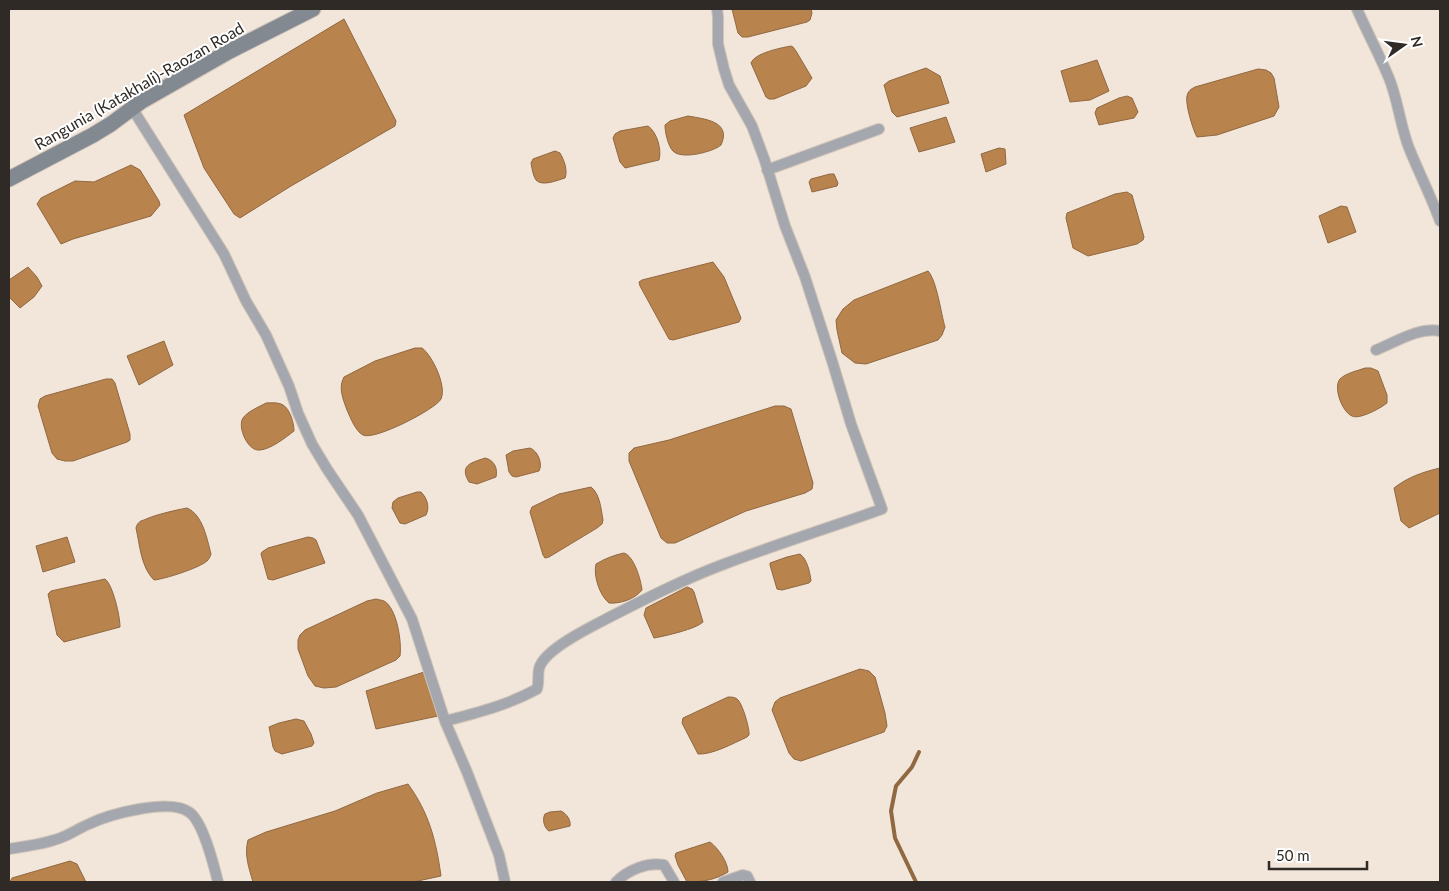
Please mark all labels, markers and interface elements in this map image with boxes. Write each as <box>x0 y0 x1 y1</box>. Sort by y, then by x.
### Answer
street label: Rangunia (Katakhali)-Raozan Road <box>31 18 247 153</box>
north arrow <box>1379 20 1429 70</box>
text: N <box>1408 34 1427 49</box>
scale bar <box>1269 838 1366 870</box>
text: 50 m <box>1276 846 1310 864</box>

